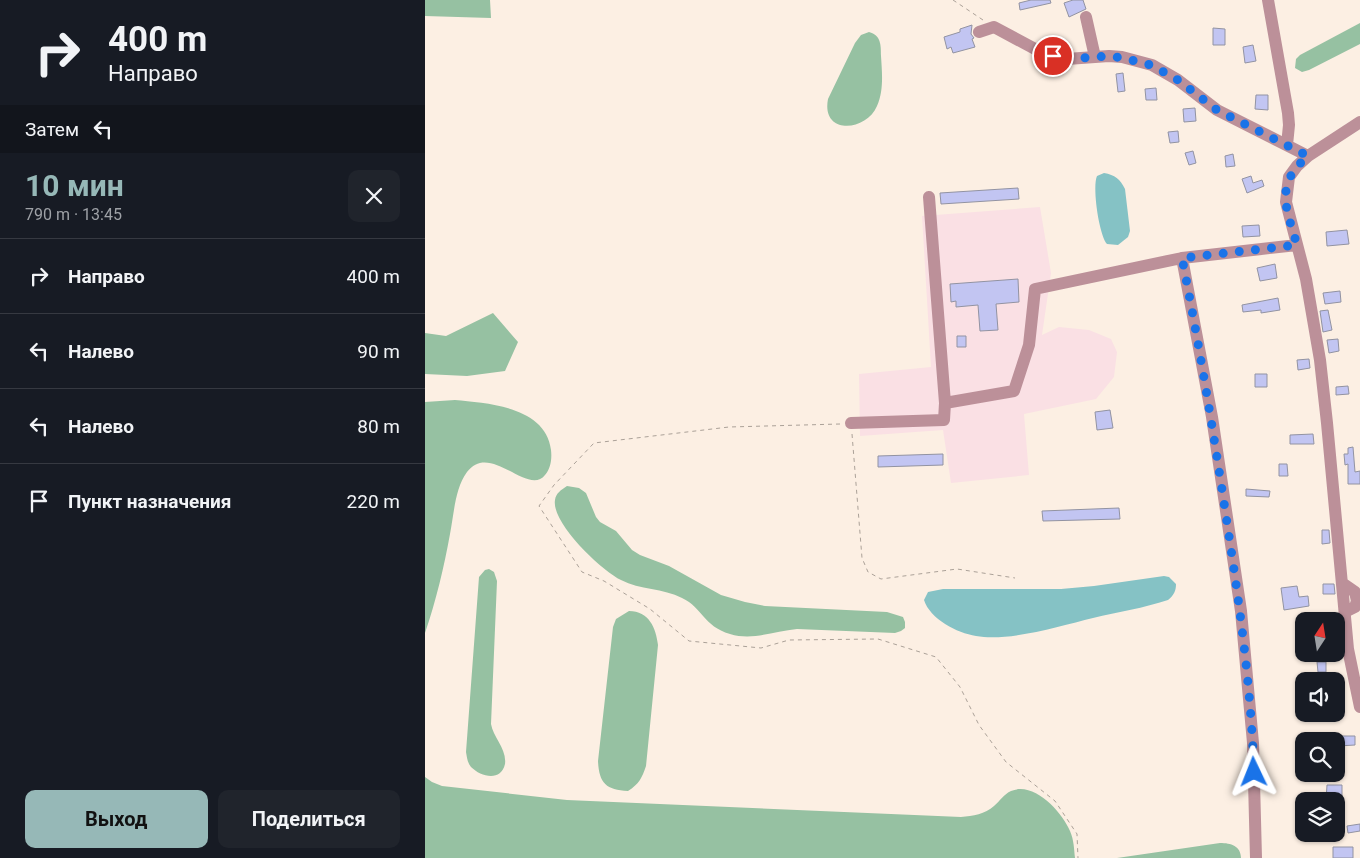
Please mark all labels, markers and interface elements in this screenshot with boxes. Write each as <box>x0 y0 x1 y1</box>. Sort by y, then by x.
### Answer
text: 400 m <box>108 19 207 60</box>
icon: right <box>25 20 90 85</box>
pin <box>1032 35 1074 77</box>
icon: arrive <box>1039 42 1067 70</box>
text: Направо <box>108 61 198 86</box>
icon: left <box>89 115 117 143</box>
text: Затем <box>25 118 79 141</box>
text: 10 мин <box>25 168 124 203</box>
button: close <box>348 170 400 222</box>
text: 790 m · 13:45 <box>25 205 122 224</box>
icon: right <box>25 262 53 290</box>
text: Направо <box>68 265 145 288</box>
text: 400 m <box>347 265 400 288</box>
icon: left <box>25 337 53 365</box>
text: Налево <box>68 340 134 363</box>
text: 90 m <box>357 340 400 363</box>
icon: left <box>25 412 53 440</box>
text: Налево <box>68 415 134 438</box>
text: 80 m <box>357 415 400 438</box>
icon: arrive <box>25 487 53 515</box>
text: Пункт назначения <box>68 490 231 513</box>
text: 220 m <box>347 490 400 513</box>
north arrow <box>1295 612 1345 662</box>
map controls <box>1295 612 1345 842</box>
button: sound <box>1295 672 1345 722</box>
button: search <box>1295 732 1345 782</box>
position arrow <box>1227 745 1279 797</box>
button: Выход <box>25 790 208 848</box>
button: Поделиться <box>218 790 400 848</box>
button: layers <box>1295 792 1345 842</box>

